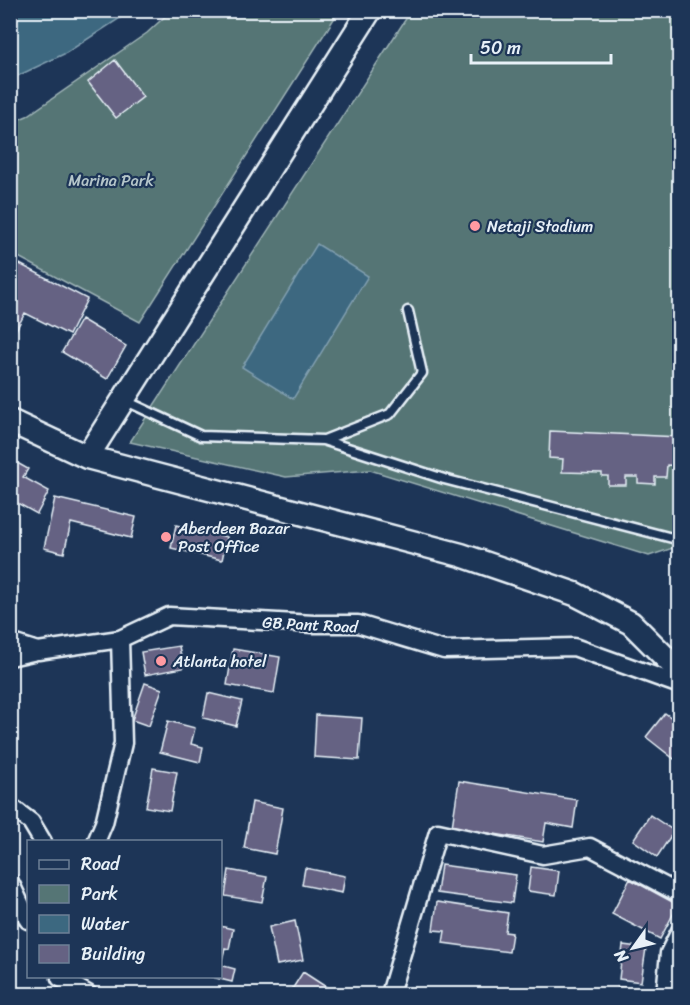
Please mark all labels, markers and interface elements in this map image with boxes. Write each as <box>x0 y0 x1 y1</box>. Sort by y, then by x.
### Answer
scale bar <box>471 27 610 65</box>
text: 50 m <box>480 32 521 64</box>
park label: Marina Park <box>68 166 154 195</box>
place label: Netaji Stadium <box>487 212 593 241</box>
marker: Netaji Stadium <box>468 219 482 233</box>
place label: Aberdeen Bazar Post Office <box>177 514 291 561</box>
marker: Aberdeen Bazar Post Office <box>159 530 173 544</box>
street label: GB Pant Road <box>261 608 360 642</box>
place label: Atlanta hotel <box>172 647 267 676</box>
marker: Atlanta hotel <box>154 654 168 668</box>
legend <box>27 840 222 978</box>
text: Road <box>81 848 121 880</box>
text: Park <box>81 878 118 910</box>
text: Water <box>81 908 130 940</box>
north arrow <box>603 918 663 978</box>
text: Building <box>81 938 145 970</box>
text: N <box>605 943 637 970</box>

